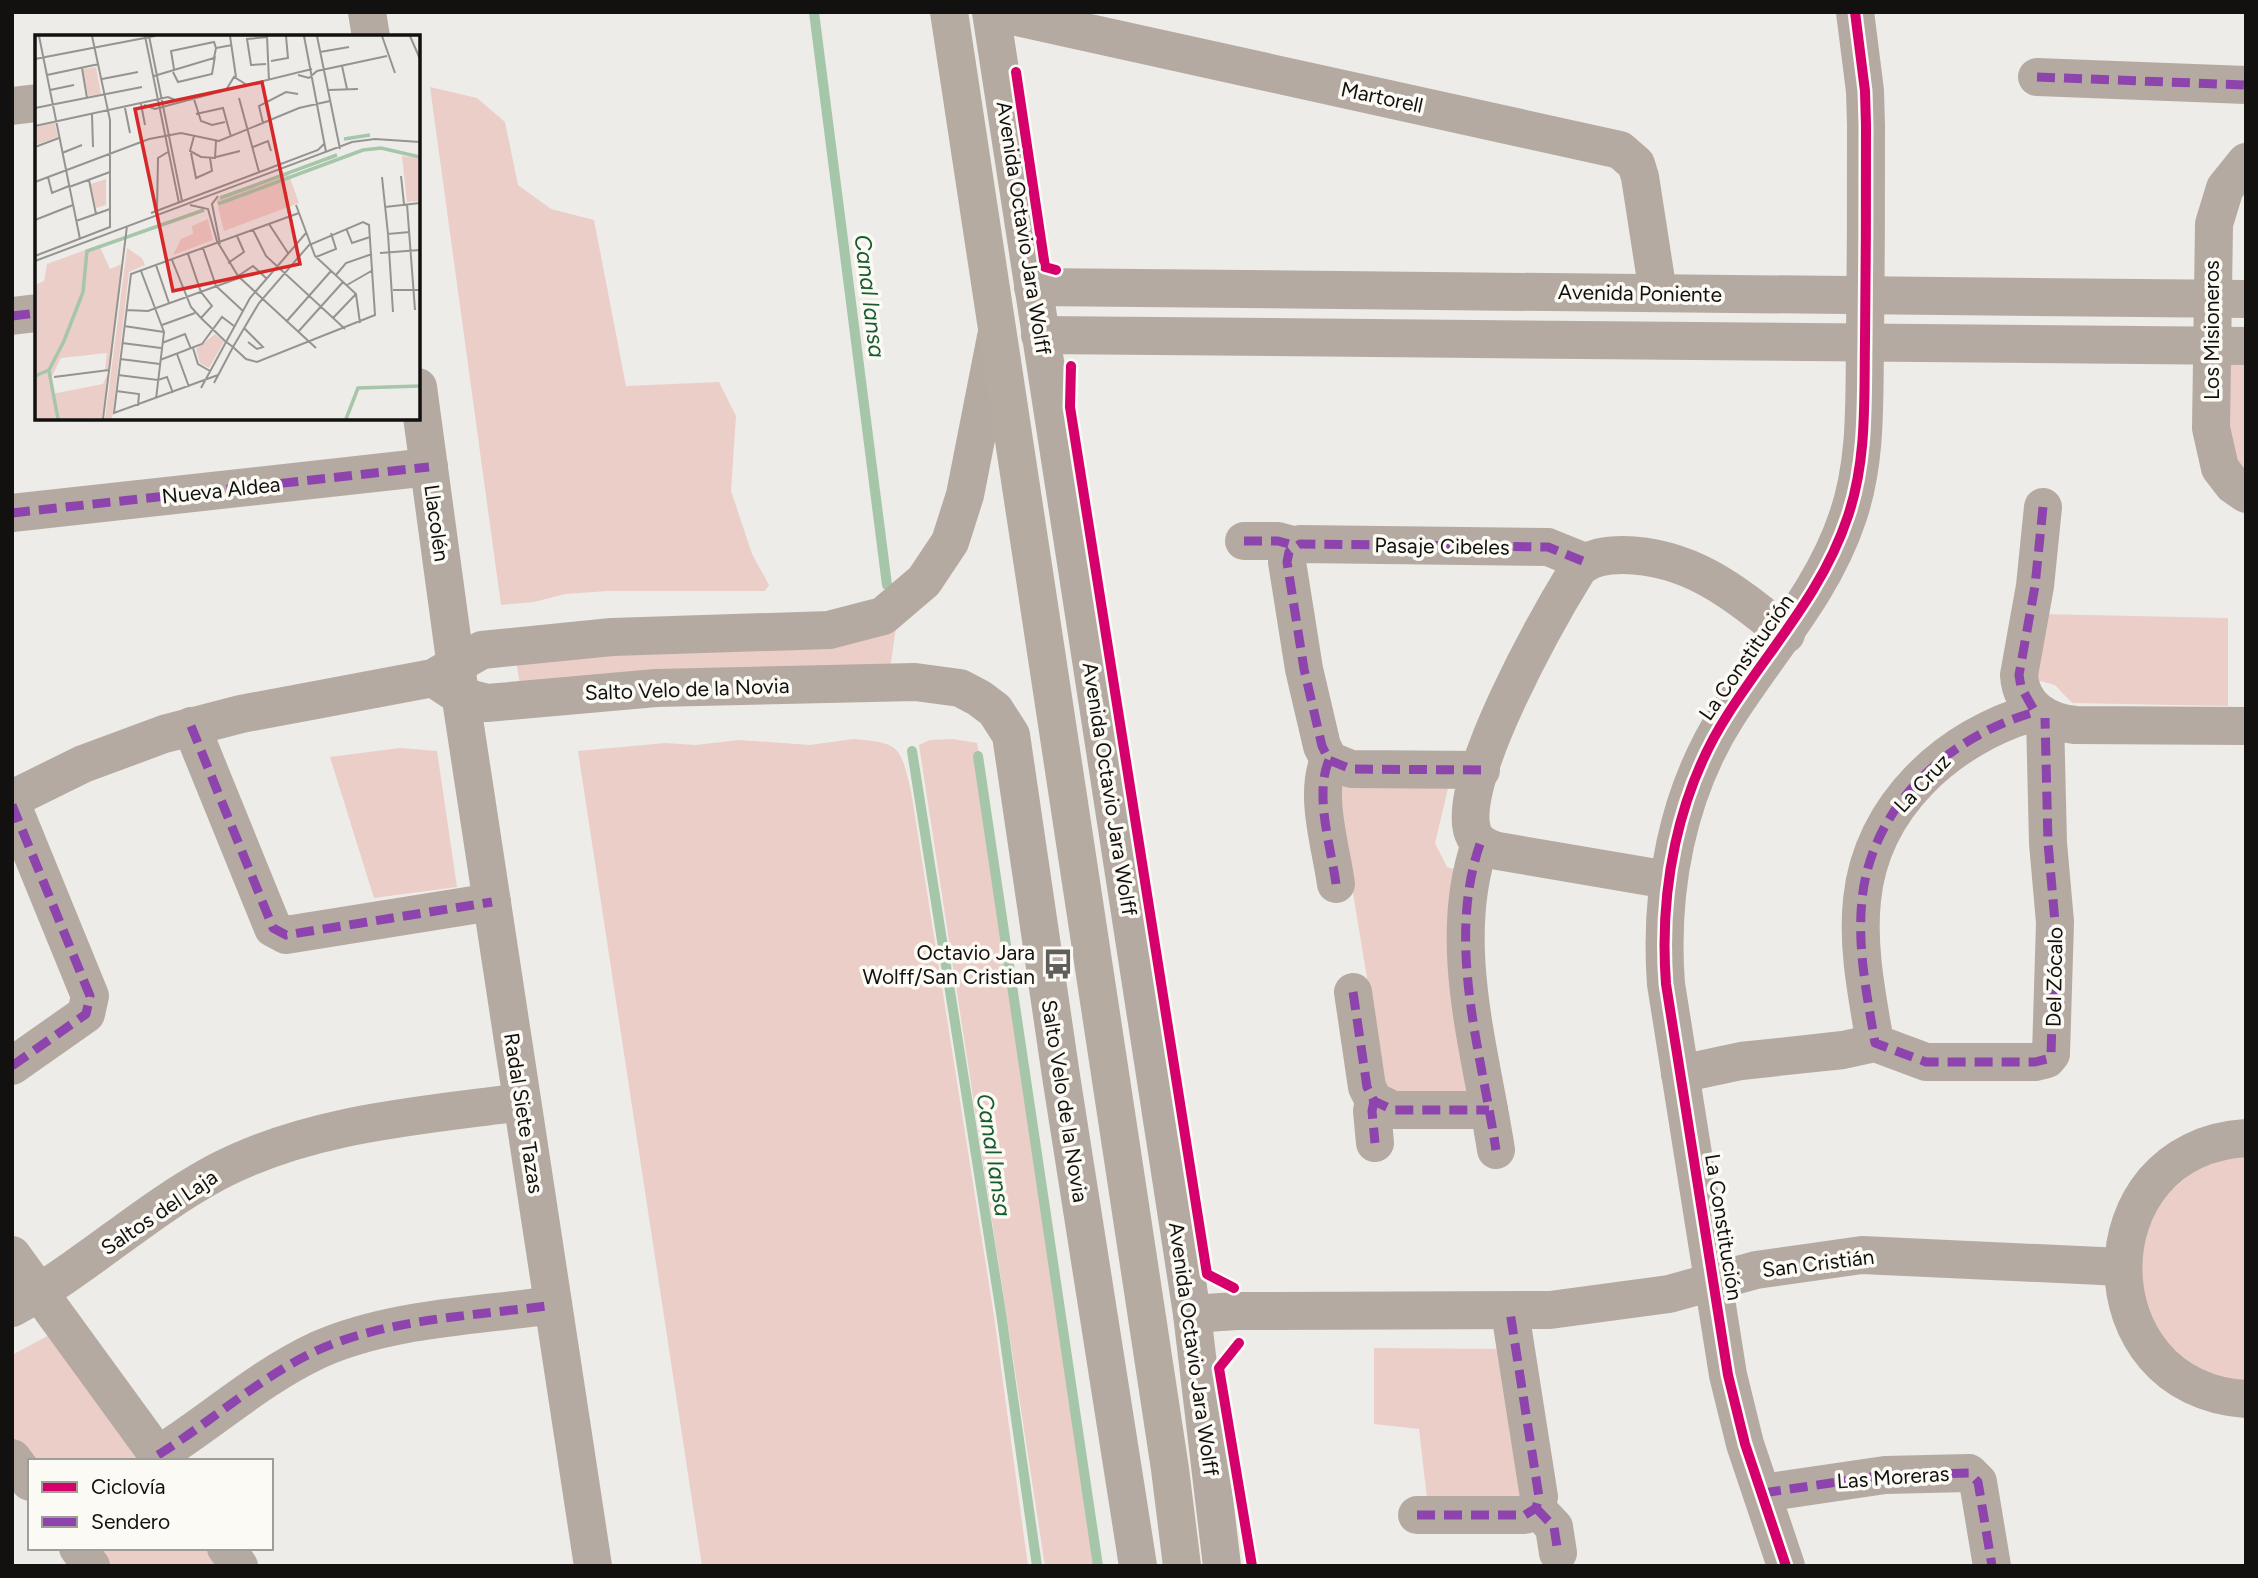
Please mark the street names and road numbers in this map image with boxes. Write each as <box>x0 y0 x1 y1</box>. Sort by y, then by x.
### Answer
street label: Martorell <box>1339 76 1425 118</box>
street label: Avenida Octavio Jara Wolff <box>992 99 1056 357</box>
street label: Los Misioneros <box>2199 260 2224 400</box>
street label: Avenida Poniente <box>1558 279 1722 307</box>
street label: Nueva Aldea <box>160 471 282 509</box>
street label: Llacolén <box>419 483 455 563</box>
street label: Pasaje Cibeles <box>1374 532 1510 560</box>
street label: La Constitución <box>1693 589 1799 725</box>
street label: Avenida Octavio Jara Wolff <box>1078 660 1142 918</box>
street label: Salto Velo de la Novia <box>584 673 790 705</box>
street label: La Cruz <box>1889 748 1955 818</box>
street label: Del Zócalo <box>2041 927 2067 1027</box>
street label: Salto Velo de la Novia <box>1037 998 1093 1204</box>
street label: Radal Siete Tazas <box>499 1031 549 1195</box>
street label: La Constitución <box>1700 1152 1748 1302</box>
street label: Saltos del Laja <box>96 1164 222 1260</box>
street label: Avenida Octavio Jara Wolff <box>1164 1220 1224 1478</box>
street label: San Cristián <box>1761 1244 1875 1282</box>
street label: Las Moreras <box>1836 1461 1950 1493</box>

